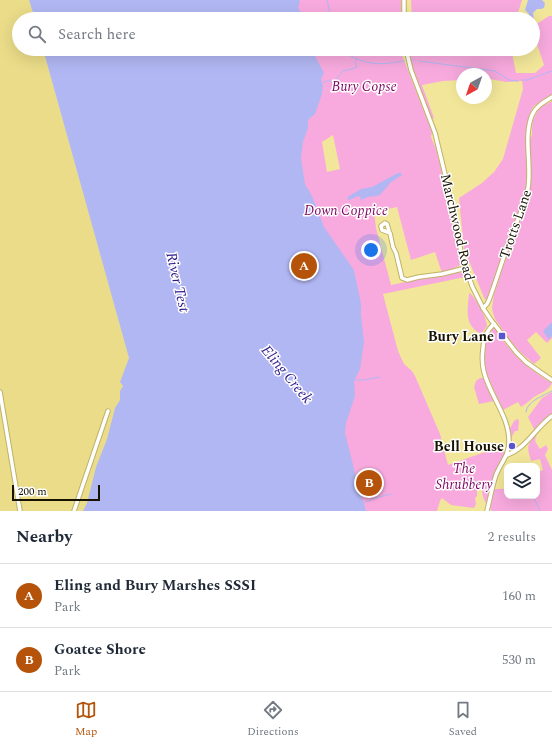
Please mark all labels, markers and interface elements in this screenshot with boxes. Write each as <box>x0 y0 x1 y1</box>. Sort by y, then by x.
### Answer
search box <box>12 12 540 56</box>
icon: search <box>26 23 48 45</box>
text: Search here <box>58 23 136 46</box>
north arrow <box>456 68 492 104</box>
park label: Bury Copse <box>331 76 397 97</box>
street label: Marchwood Road <box>435 172 480 283</box>
street label: Trotts Lane <box>494 186 537 262</box>
park label: Down Coppice <box>304 200 388 221</box>
your location <box>361 240 381 260</box>
water label: River Test <box>159 250 196 315</box>
pin: A <box>291 251 317 281</box>
place label: Bury Lane <box>428 326 494 347</box>
marker: Bury Lane <box>497 331 507 341</box>
water label: Eling Creek <box>255 340 318 409</box>
place label: Bell House <box>434 436 504 457</box>
marker: Bell House <box>507 441 517 451</box>
park label: The Shrubbery <box>435 458 493 495</box>
map controls <box>504 463 540 499</box>
button: layers <box>504 463 540 499</box>
pin: B <box>356 468 382 498</box>
scale bar <box>12 483 100 502</box>
text: 200 m <box>18 483 47 500</box>
text: Nearby <box>16 524 72 550</box>
text: 2 results <box>488 527 536 547</box>
text: Eling and Bury Marshes SSSI <box>54 574 256 597</box>
text: A <box>24 586 34 606</box>
text: 160 m <box>502 586 536 606</box>
text: Park <box>54 597 81 617</box>
text: Goatee Shore <box>54 638 146 661</box>
text: B <box>24 650 34 670</box>
text: 530 m <box>502 650 536 670</box>
text: Park <box>54 661 81 681</box>
tab: Map <box>75 699 97 740</box>
tab: Directions <box>247 699 299 740</box>
tab: Saved <box>449 699 477 740</box>

